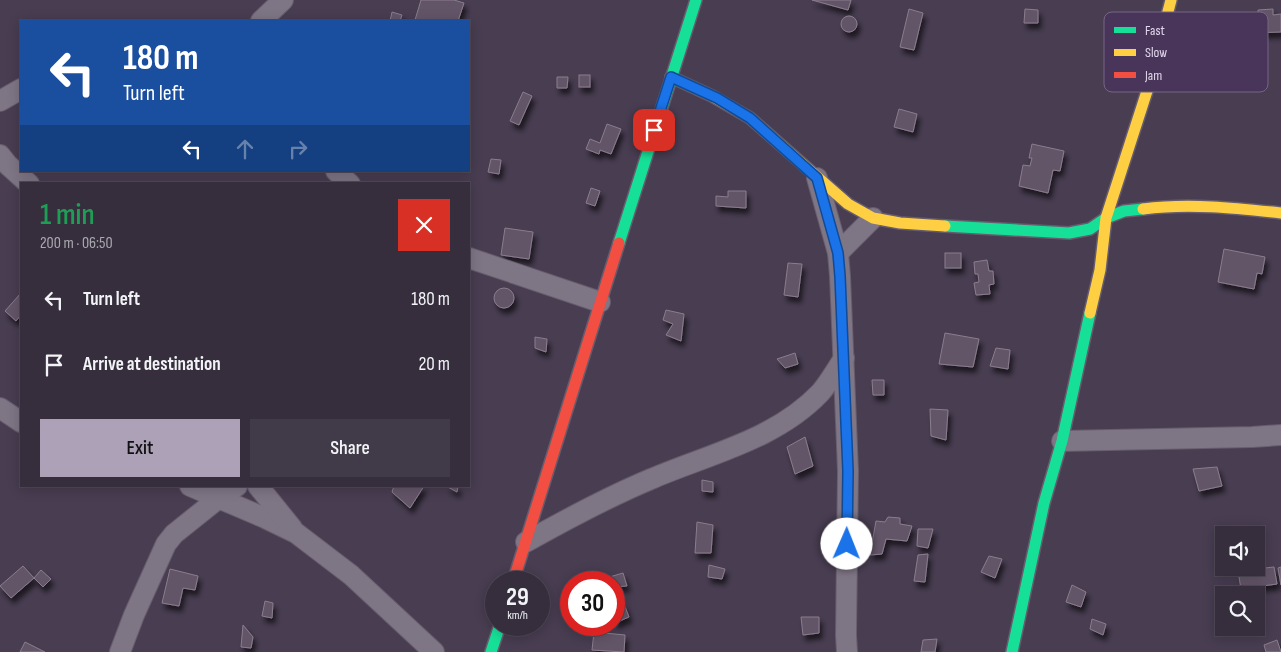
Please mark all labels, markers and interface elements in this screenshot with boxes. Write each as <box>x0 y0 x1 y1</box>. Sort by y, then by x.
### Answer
legend <box>1104 12 1268 92</box>
text: Fast <box>1145 22 1165 39</box>
text: 180 m <box>123 37 199 80</box>
icon: left <box>40 40 105 105</box>
text: Slow <box>1145 44 1167 61</box>
text: Jam <box>1144 67 1162 84</box>
text: Turn left <box>123 80 185 107</box>
pin <box>633 109 675 151</box>
icon: arrive <box>640 116 668 144</box>
icon: left <box>178 135 206 163</box>
icon: ahead <box>231 135 259 163</box>
icon: right <box>284 135 312 163</box>
text: 1 min <box>40 197 95 233</box>
button: close <box>398 199 450 251</box>
text: 200 m · 06:50 <box>40 234 113 253</box>
icon: left <box>40 286 68 314</box>
text: Turn left <box>83 288 140 311</box>
text: 180 m <box>411 288 450 311</box>
icon: arrive <box>40 351 68 379</box>
text: Arrive at destination <box>83 353 221 376</box>
text: 20 m <box>418 353 450 376</box>
button: Exit <box>40 419 240 477</box>
button: Share <box>250 419 450 477</box>
position arrow <box>820 517 872 569</box>
map controls <box>1215 526 1265 636</box>
button: sound <box>1215 526 1265 576</box>
speed limit sign: 30 <box>560 571 625 636</box>
text: 29 <box>506 582 529 613</box>
button: search <box>1215 586 1265 636</box>
text: km/h <box>507 608 528 623</box>

